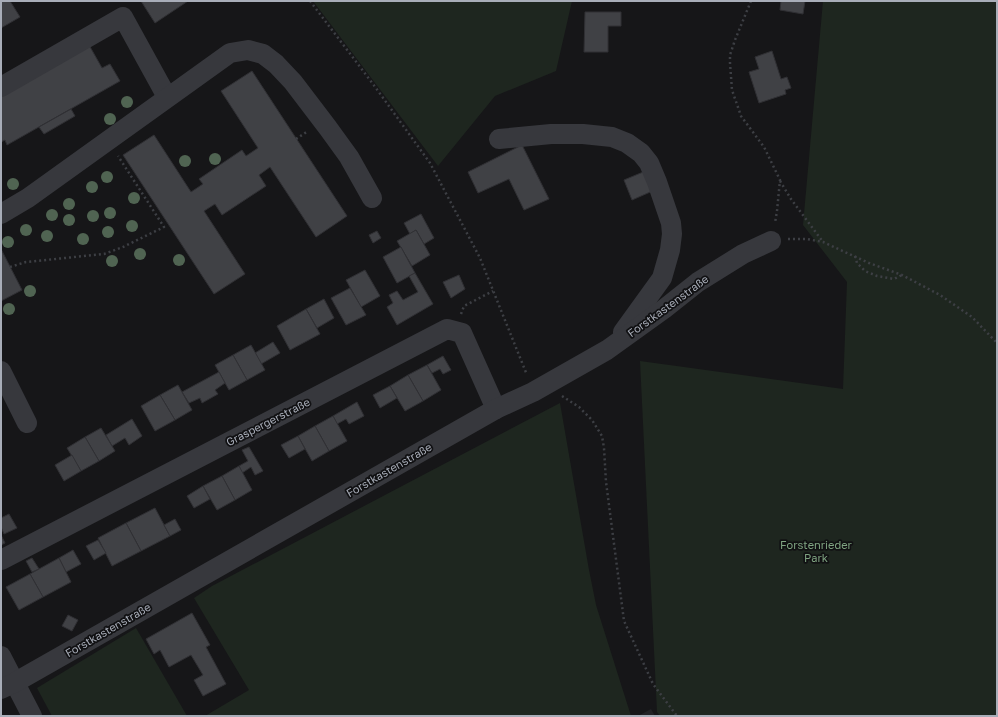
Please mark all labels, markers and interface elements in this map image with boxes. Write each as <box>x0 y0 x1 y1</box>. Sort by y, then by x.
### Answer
street label: Forstkastenstraße <box>625 272 711 339</box>
street label: Graspergerstraße <box>224 395 312 448</box>
street label: Forstkastenstraße <box>344 440 434 499</box>
park label: Forstenrieder Park <box>780 538 853 564</box>
street label: Forstkastenstraße <box>63 600 153 659</box>

